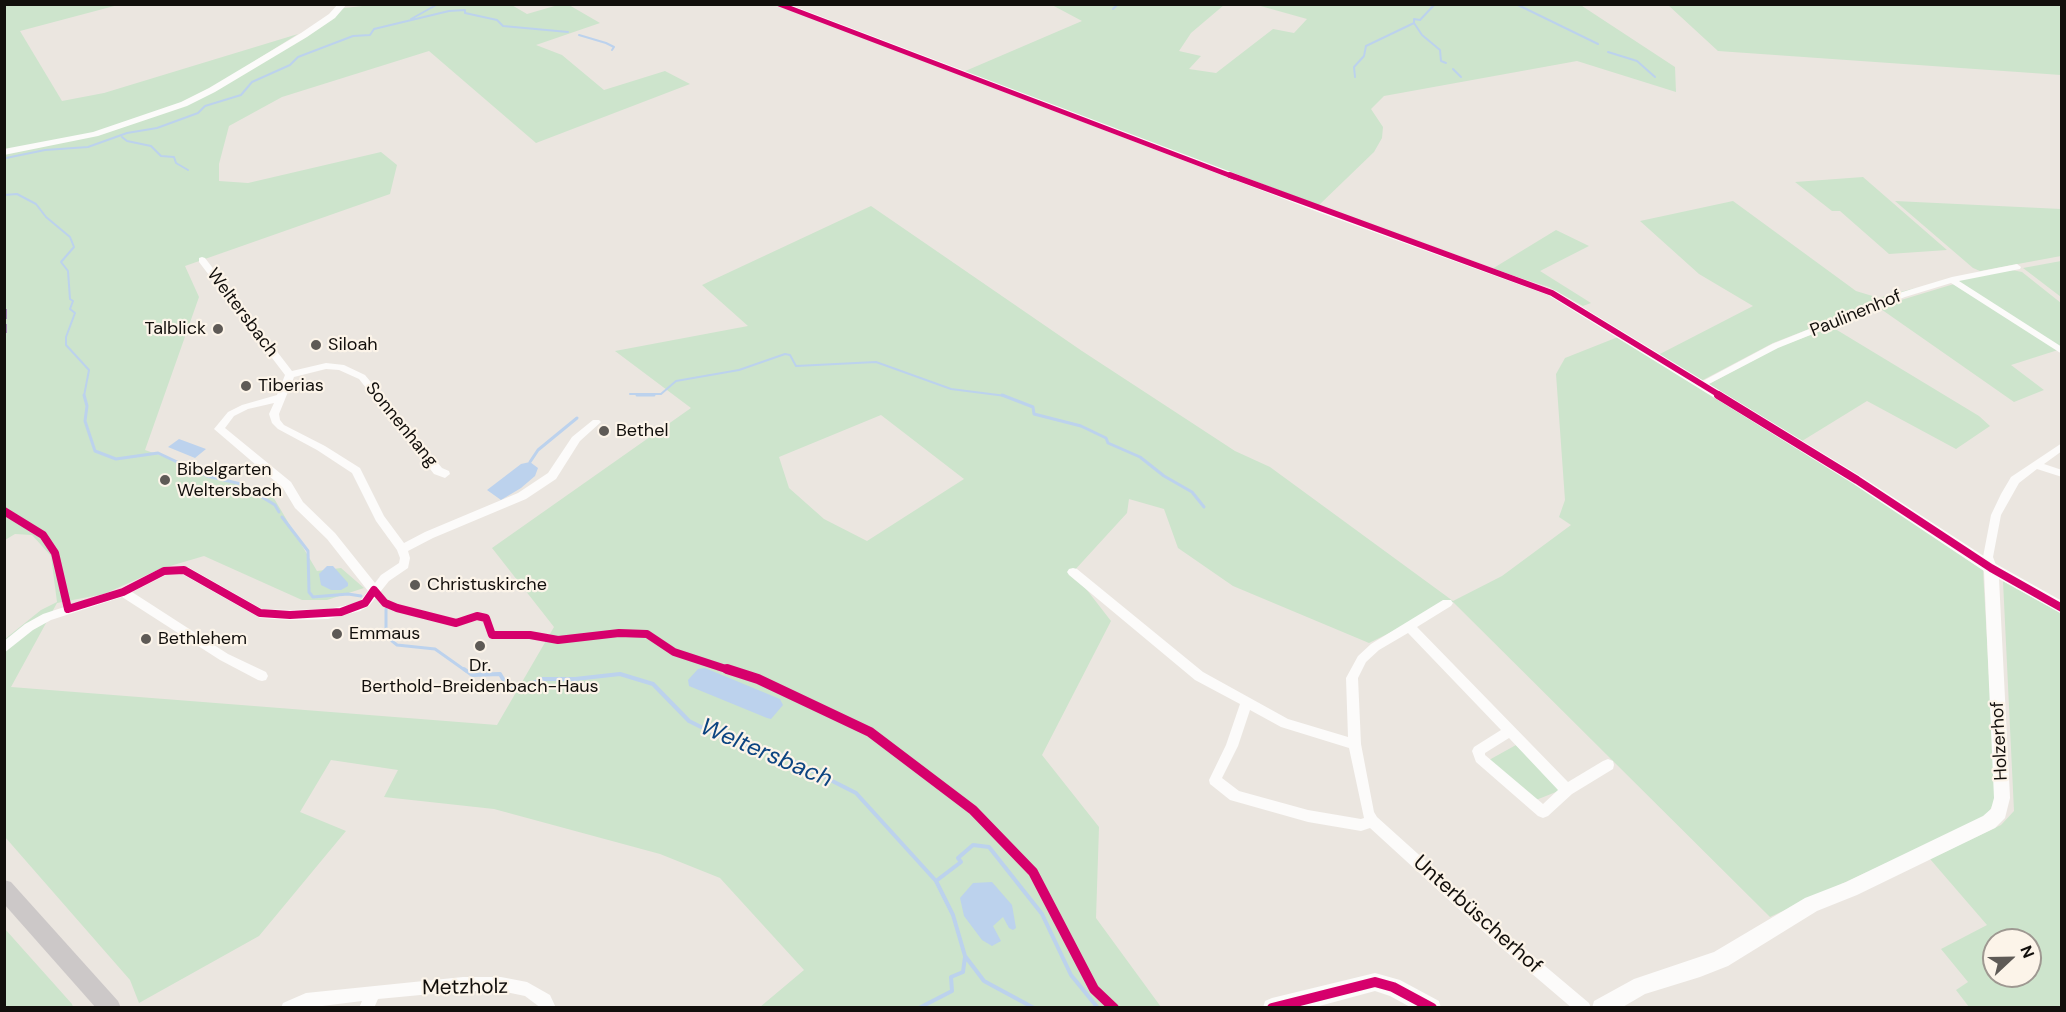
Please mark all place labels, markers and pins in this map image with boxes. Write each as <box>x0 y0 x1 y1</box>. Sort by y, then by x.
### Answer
place label: Talblick <box>144 318 206 340</box>
marker: Talblick <box>211 322 225 336</box>
place label: Siloah <box>328 334 378 356</box>
marker: Siloah <box>309 338 323 352</box>
place label: Tiberias <box>258 375 324 397</box>
marker: Tiberias <box>239 379 253 393</box>
place label: Bethel <box>616 420 668 442</box>
marker: Bethel <box>597 424 611 438</box>
place label: Bibelgarten Weltersbach <box>177 459 282 502</box>
marker: Bibelgarten Weltersbach <box>158 473 172 487</box>
place label: Christuskirche <box>427 574 547 596</box>
marker: Christuskirche <box>408 578 422 592</box>
place label: Emmaus <box>349 623 420 645</box>
marker: Emmaus <box>330 627 344 641</box>
place label: Bethlehem <box>158 628 247 650</box>
marker: Bethlehem <box>139 632 153 646</box>
marker: Dr. Berthold-Breidenbach-Haus <box>473 639 487 653</box>
place label: Dr. Berthold-Breidenbach-Haus <box>361 655 599 698</box>

